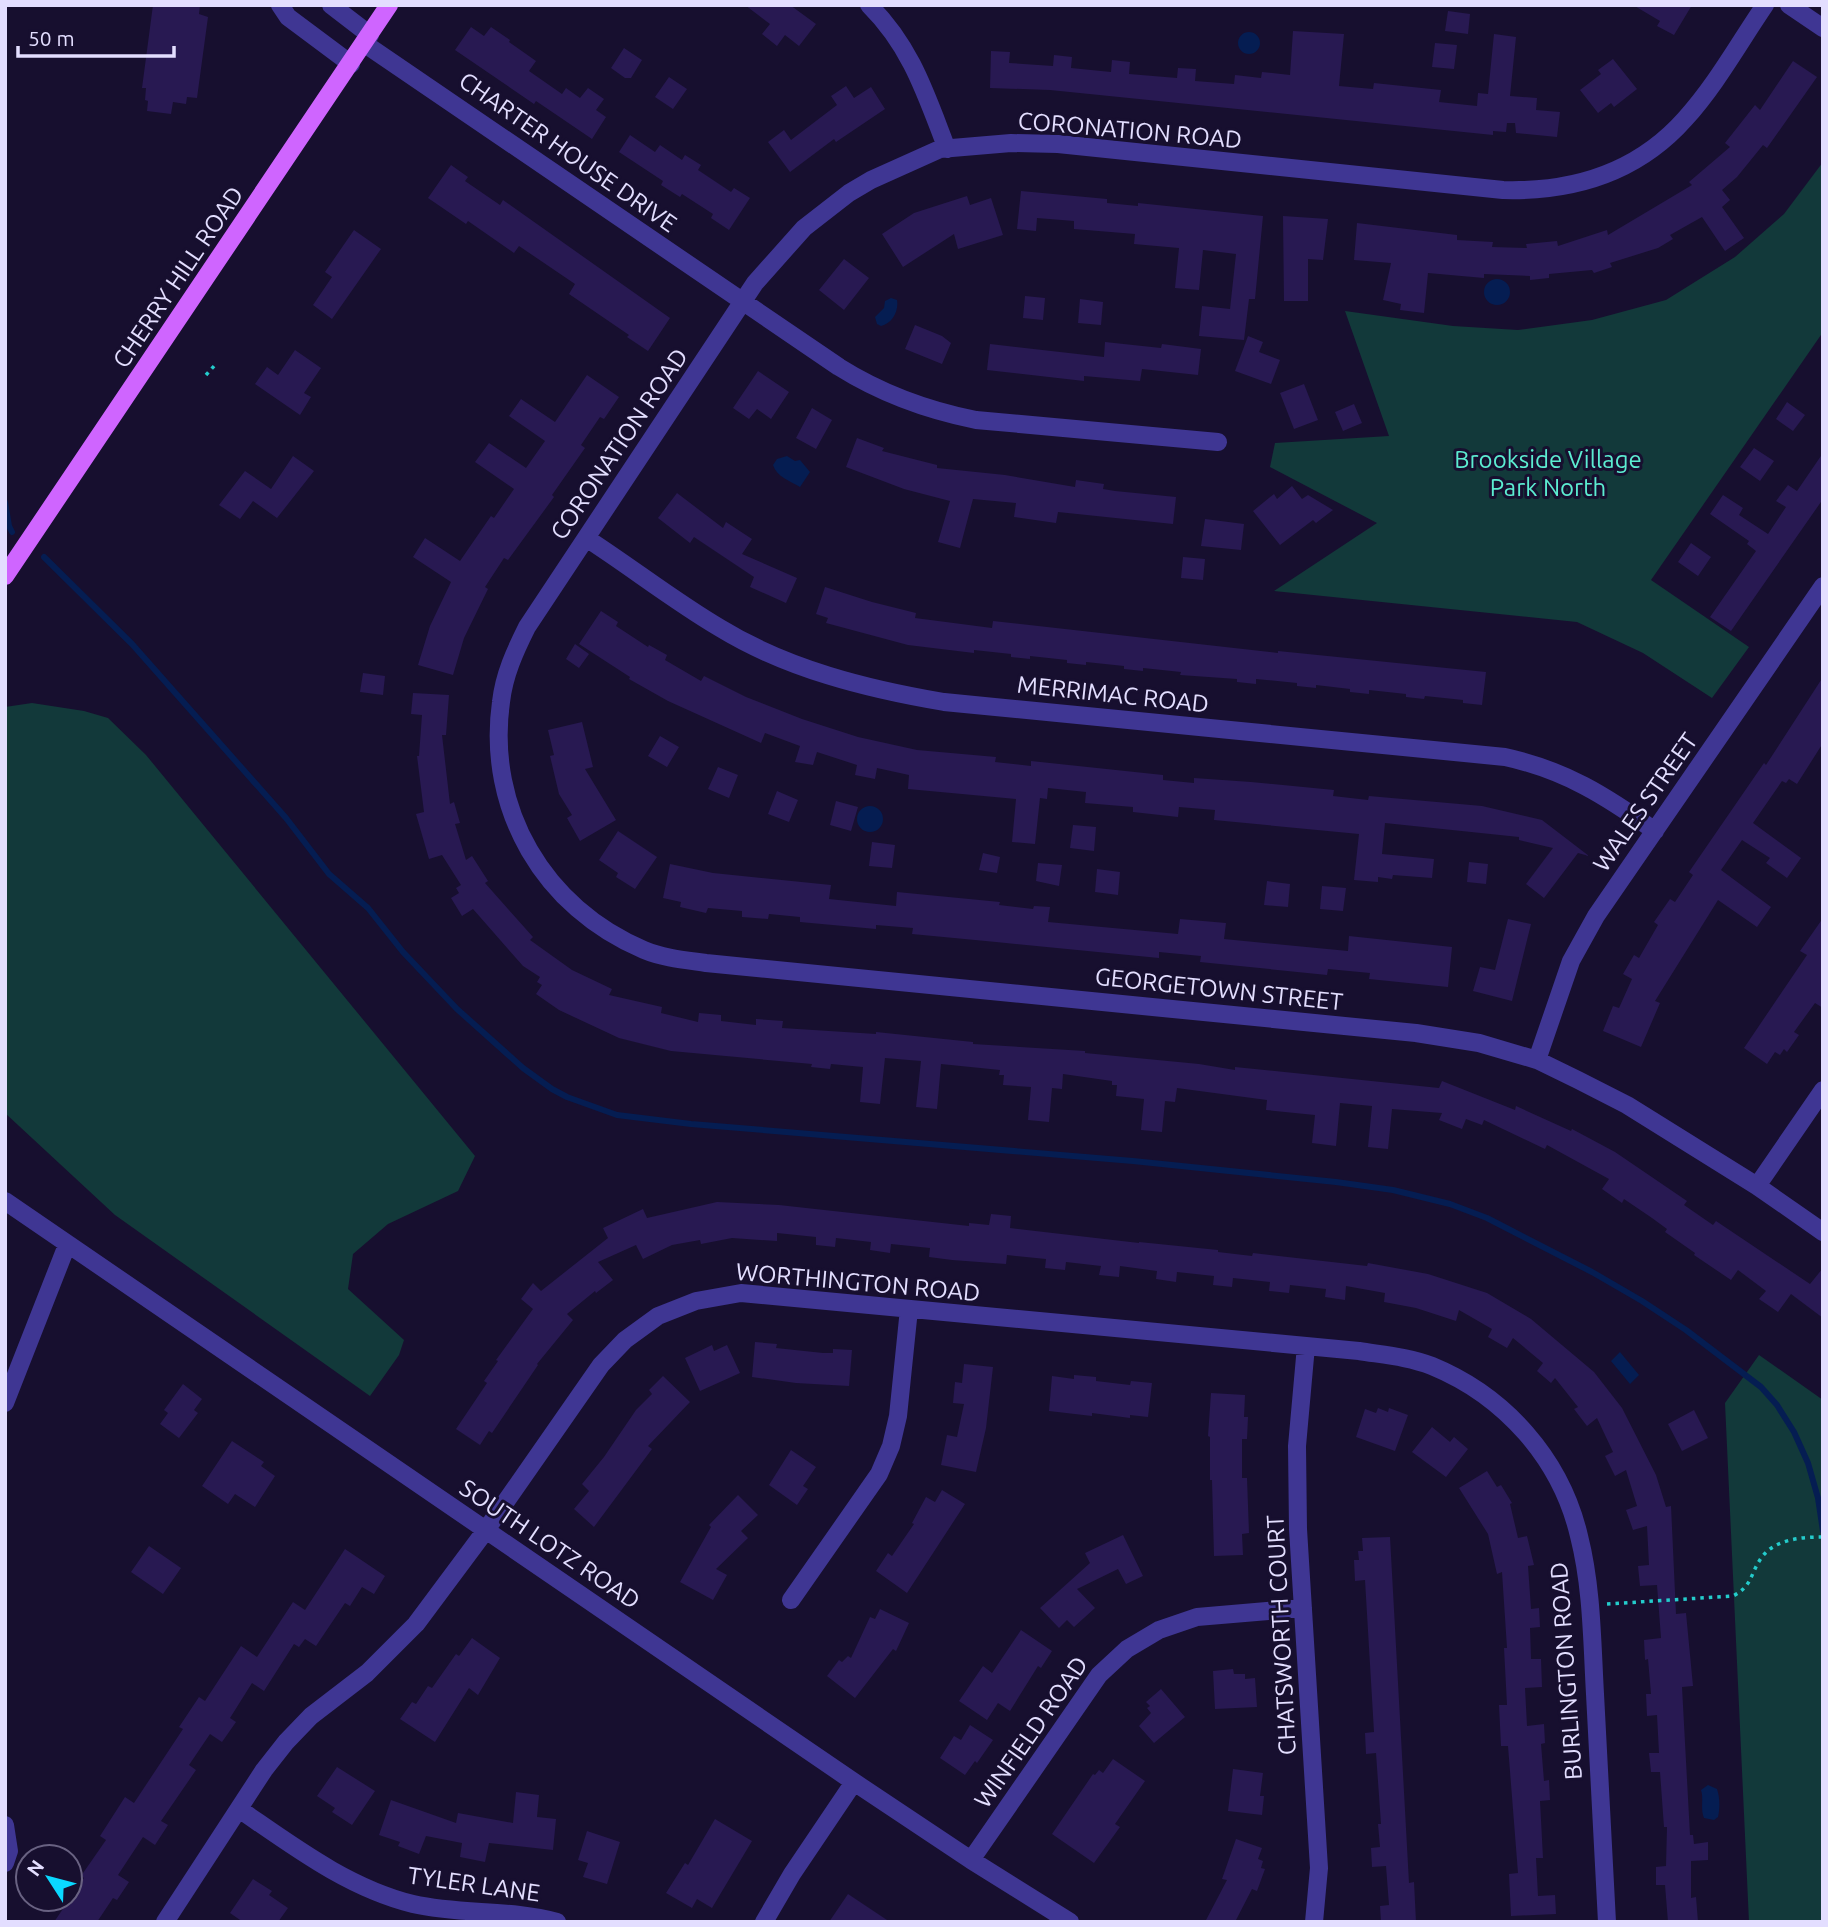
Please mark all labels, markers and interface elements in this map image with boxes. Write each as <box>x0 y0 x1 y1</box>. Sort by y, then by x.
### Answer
scale bar <box>18 14 173 58</box>
text: 50 m <box>28 26 75 50</box>
street label: CHARTER HOUSE DRIVE <box>454 67 682 237</box>
street label: CORONATION ROAD <box>1017 107 1243 153</box>
street label: CHERRY HILL ROAD <box>107 181 249 373</box>
street label: CORONATION ROAD <box>545 343 693 545</box>
park label: Brookside Village Park North <box>1454 446 1642 501</box>
street label: MERRIMAC ROAD <box>1016 671 1210 717</box>
street label: WALES STREET <box>1587 728 1703 876</box>
street label: GEORGETOWN STREET <box>1094 963 1344 1015</box>
street label: WORTHINGTON ROAD <box>735 1258 981 1306</box>
street label: SOUTH LOTZ ROAD <box>455 1474 645 1614</box>
street label: CHATSWORTH COURT <box>1261 1514 1301 1756</box>
street label: BURLINGTON ROAD <box>1545 1561 1587 1781</box>
street label: WINFIELD ROAD <box>969 1651 1093 1813</box>
north arrow <box>14 1843 84 1913</box>
text: N <box>22 1856 48 1880</box>
street label: TYLER LANE <box>406 1861 542 1907</box>

